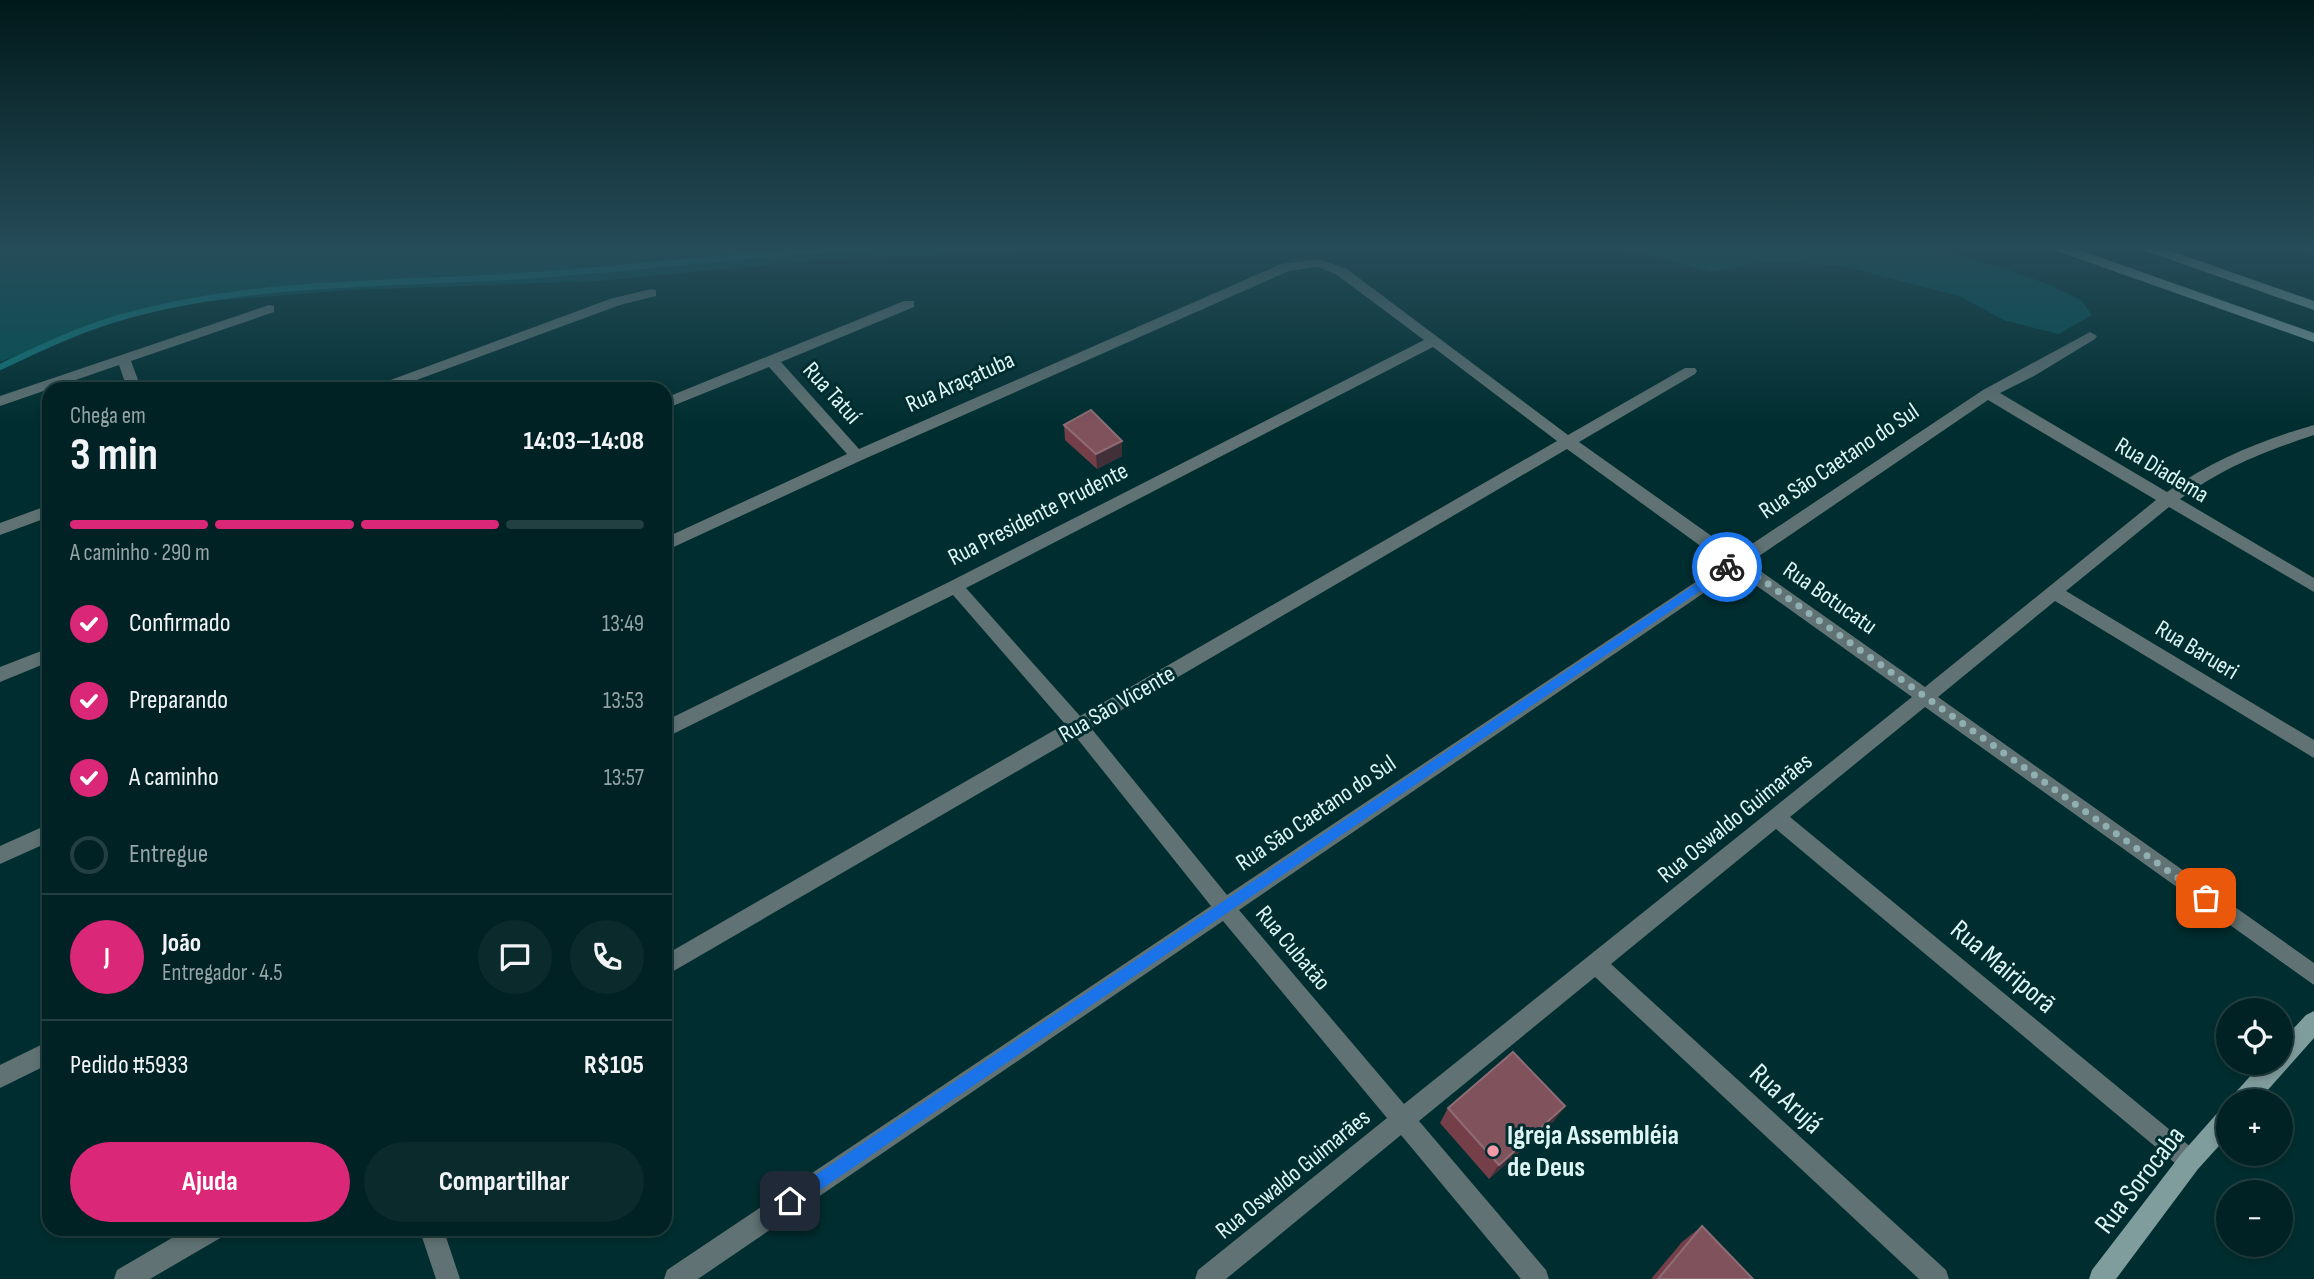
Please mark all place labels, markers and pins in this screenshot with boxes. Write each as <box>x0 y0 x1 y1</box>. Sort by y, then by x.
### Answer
pin <box>2176 868 2236 928</box>
place label: Igreja Assembléia de Deus <box>1507 1119 1679 1184</box>
marker: Igreja Assembléia de Deus <box>1485 1143 1501 1159</box>
pin <box>760 1171 820 1231</box>

